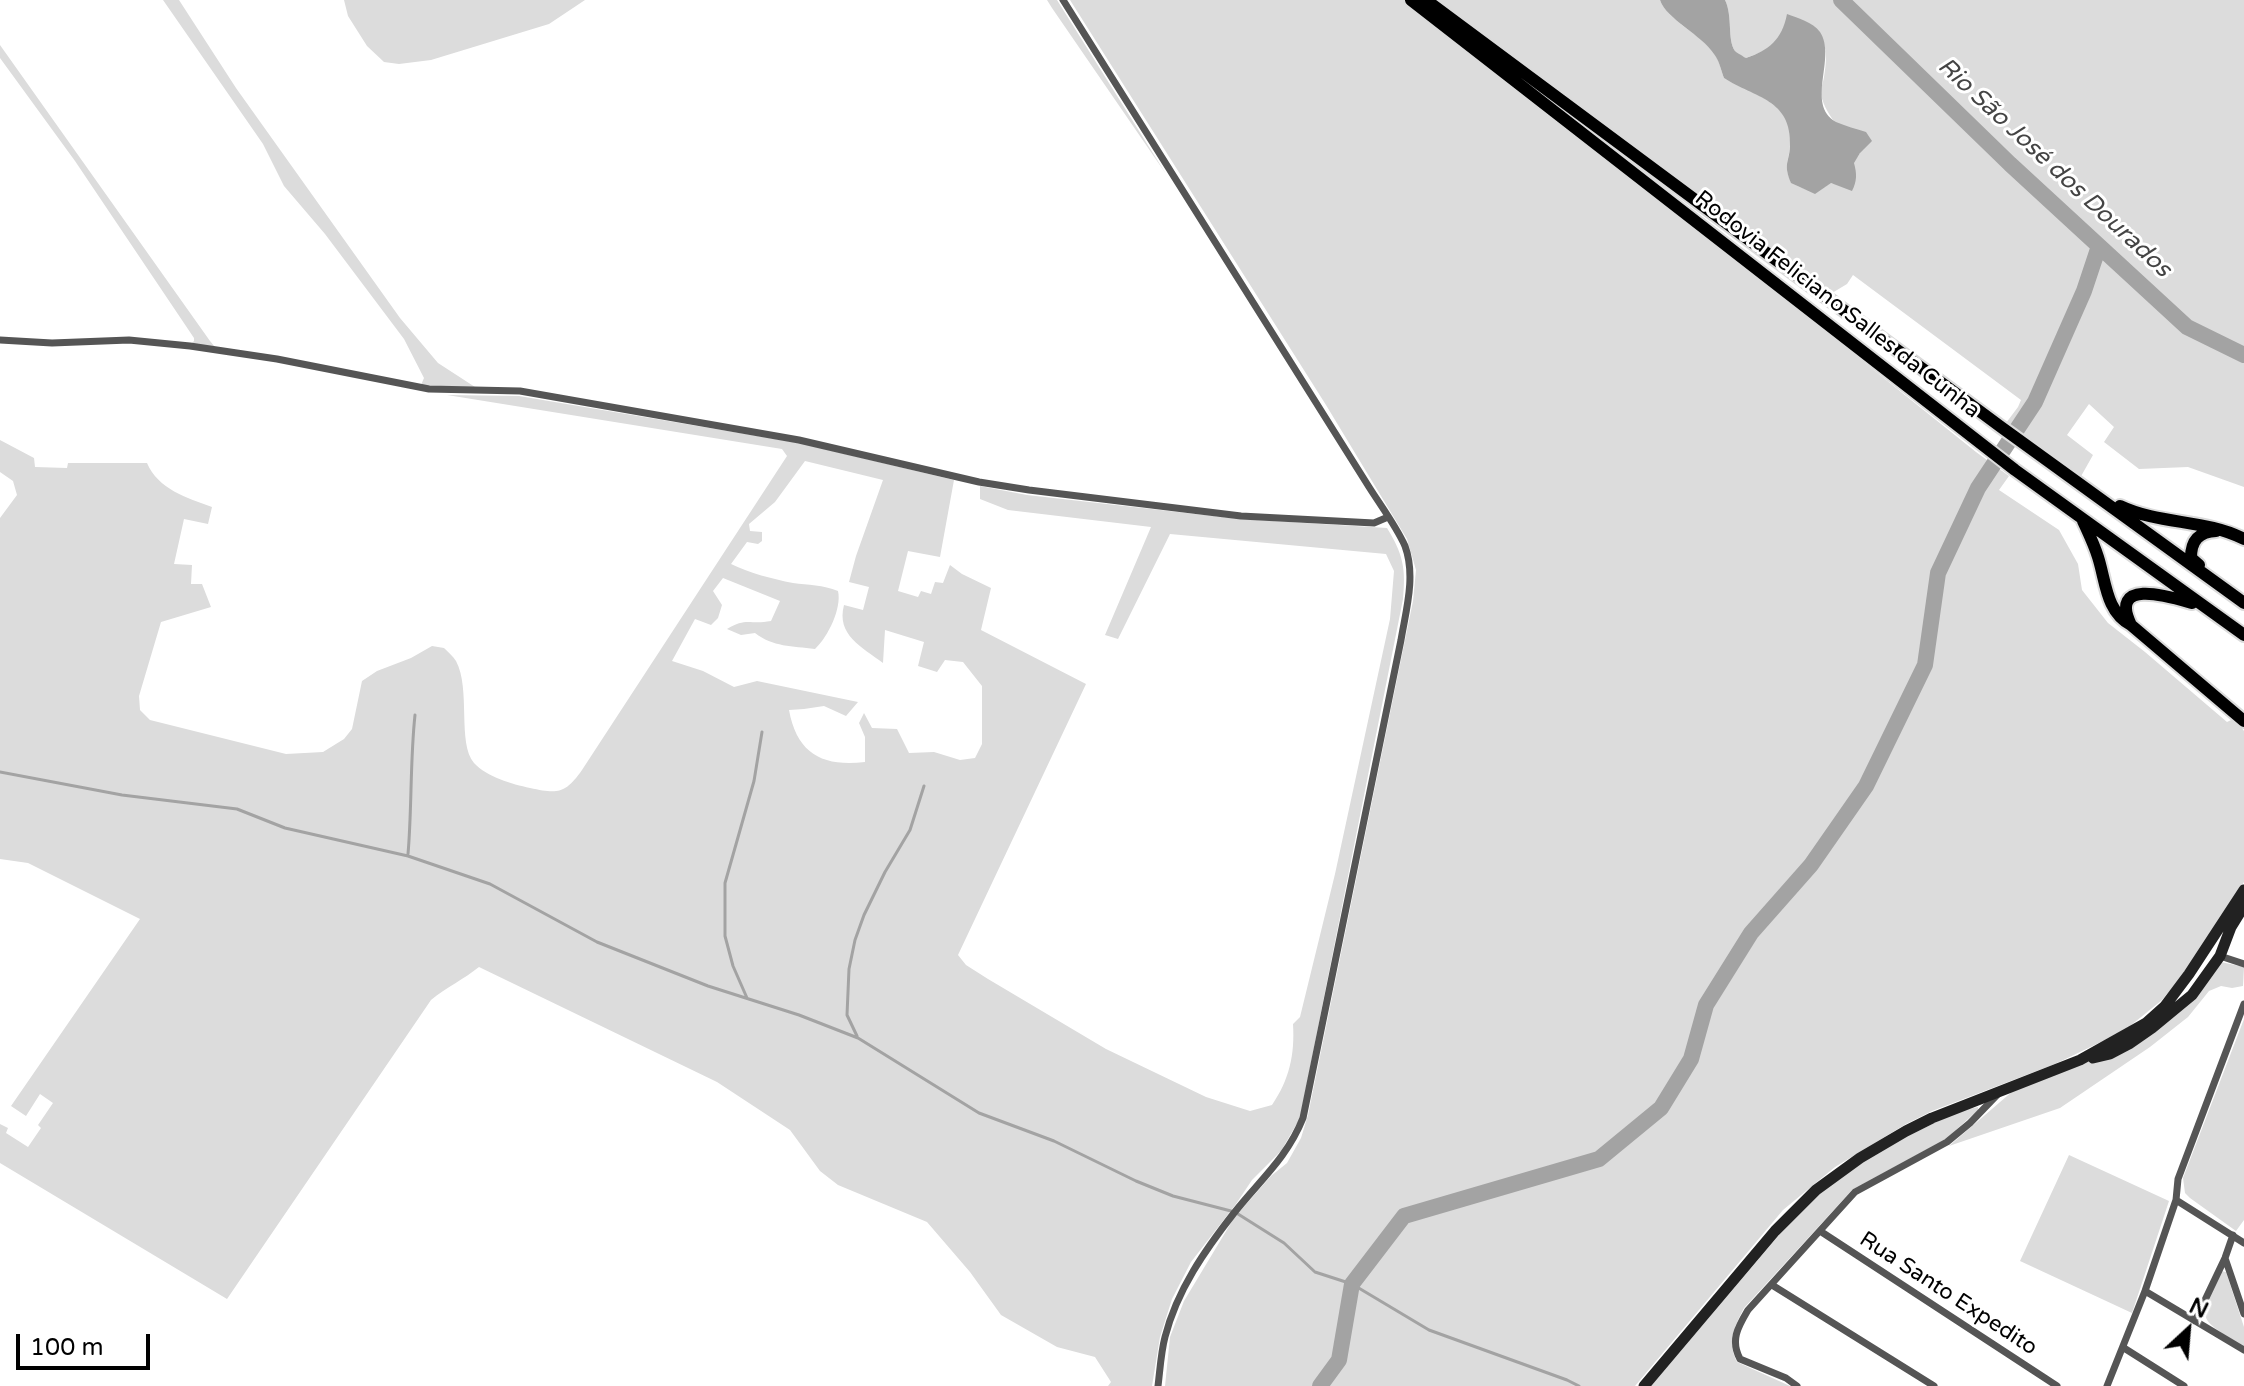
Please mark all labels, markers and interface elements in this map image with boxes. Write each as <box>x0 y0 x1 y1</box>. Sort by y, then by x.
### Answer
water label: Rio São José dos Dourados <box>1931 52 2177 284</box>
street label: Rodovia Feliciano Salles da Cunha <box>1689 185 1985 425</box>
street label: Rua Santo Expedito <box>1854 1227 2042 1361</box>
north arrow <box>2148 1290 2228 1370</box>
text: N <box>2185 1293 2212 1324</box>
scale bar <box>20 1318 154 1368</box>
text: 100 m <box>30 1333 104 1362</box>

